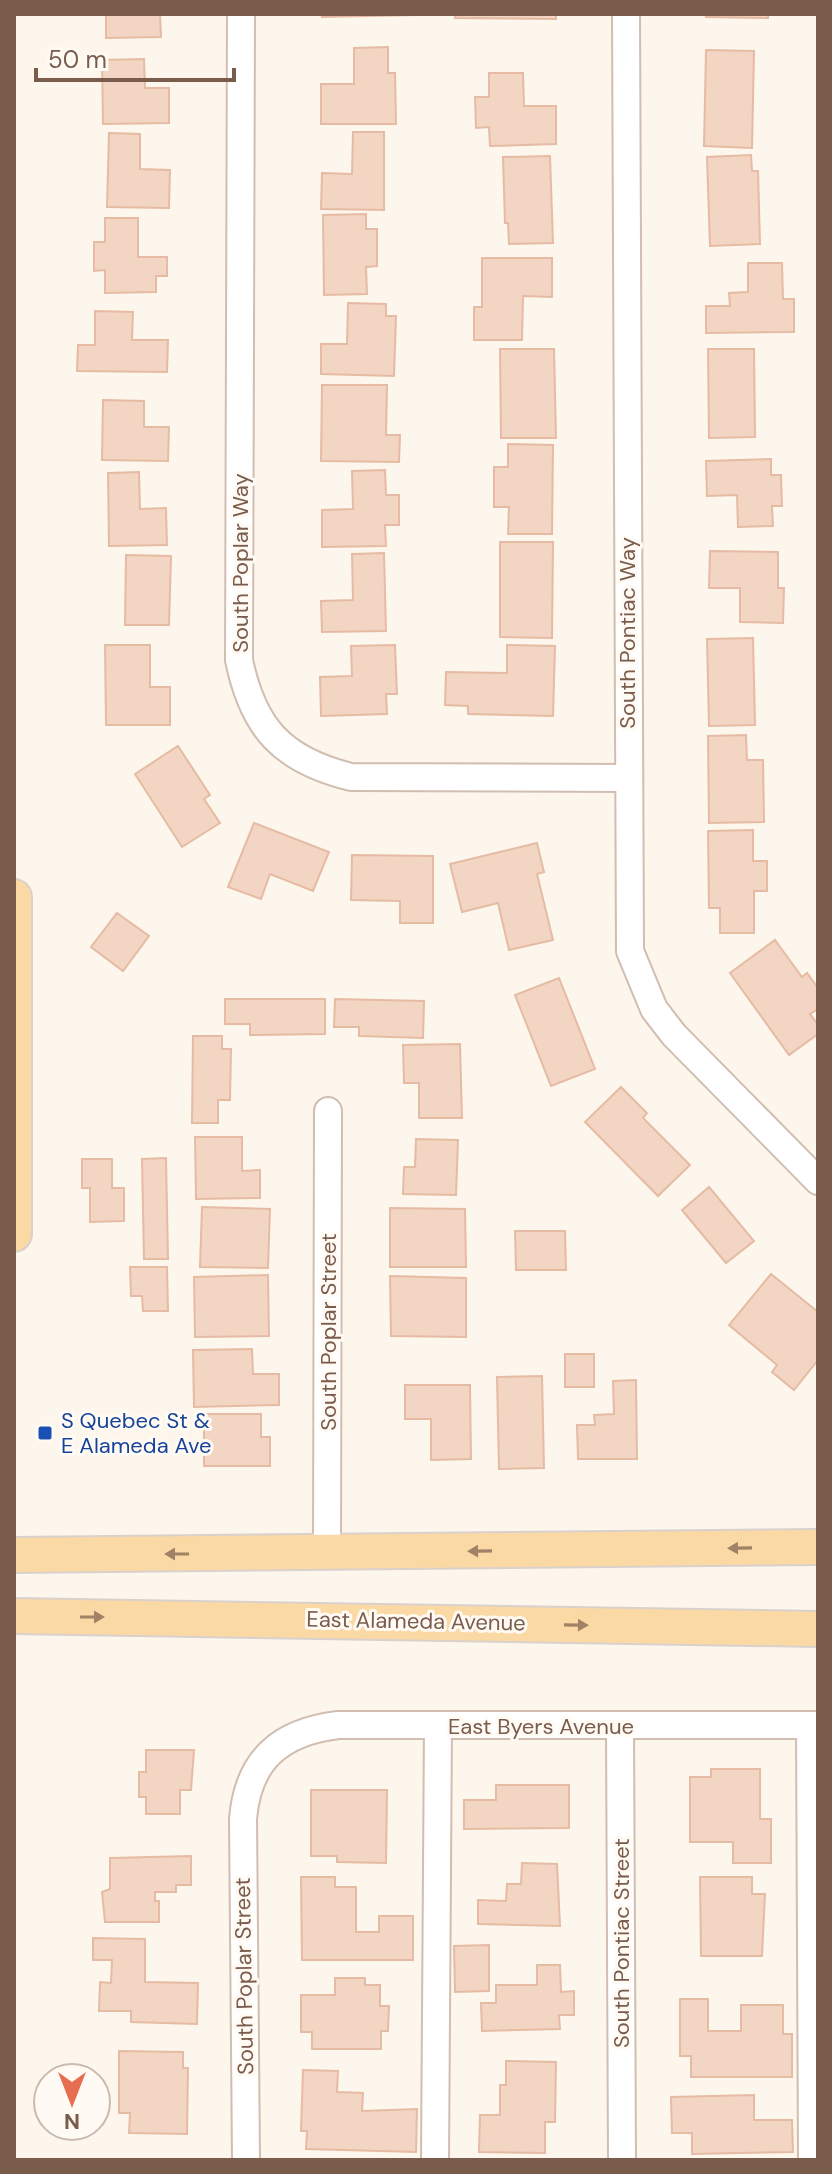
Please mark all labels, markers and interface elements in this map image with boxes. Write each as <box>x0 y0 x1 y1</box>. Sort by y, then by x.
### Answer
scale bar <box>36 32 234 82</box>
text: 50 m <box>48 44 107 75</box>
street label: South Poplar Way <box>226 473 255 653</box>
street label: South Pontiac Way <box>613 537 642 729</box>
street label: South Poplar Street <box>314 1233 343 1431</box>
place label: S Quebec St & E Alameda Ave <box>61 1406 212 1460</box>
marker: S Quebec St & E Alameda Ave <box>36 1424 54 1442</box>
one-way arrow <box>727 1542 752 1554</box>
one-way arrow <box>467 1545 492 1557</box>
one-way arrow <box>164 1548 189 1560</box>
street label: East Alameda Avenue <box>306 1605 526 1637</box>
one-way arrow <box>80 1611 105 1623</box>
one-way arrow <box>564 1618 589 1631</box>
street label: East Byers Avenue <box>448 1712 634 1741</box>
street label: South Pontiac Street <box>607 1838 636 2048</box>
street label: South Poplar Street <box>228 1877 260 2075</box>
north arrow <box>32 2062 112 2142</box>
text: N <box>64 2107 80 2136</box>

